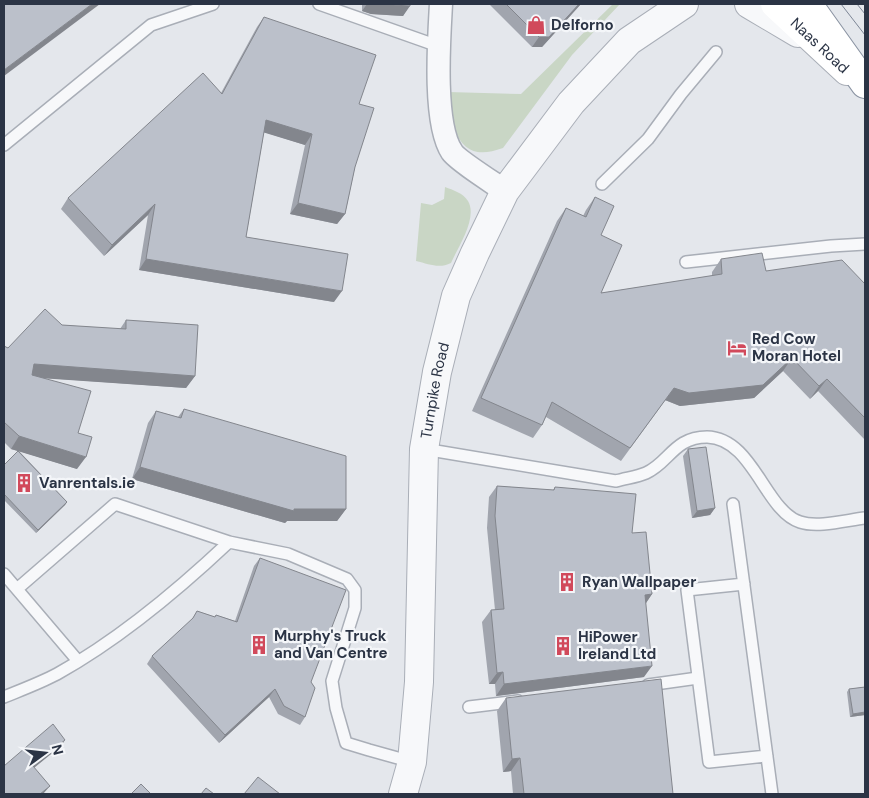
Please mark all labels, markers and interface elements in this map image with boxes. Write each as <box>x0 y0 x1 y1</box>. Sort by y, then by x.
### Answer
street label: Naas Road <box>786 13 853 78</box>
shop icon: Delforno <box>525 14 547 36</box>
place label: Delforno <box>551 15 614 35</box>
place label: Red Cow Moran Hotel <box>752 329 841 366</box>
hotel icon: Red Cow Moran Hotel <box>726 337 748 359</box>
street label: Turnpike Road <box>416 340 454 440</box>
building icon: Vanrentals.ie <box>13 472 35 494</box>
place label: Vanrentals.ie <box>39 473 135 493</box>
building icon: Ryan Wallpaper <box>556 571 578 593</box>
place label: Ryan Wallpaper <box>582 572 696 592</box>
place label: Murphy's Truck and Van Centre <box>274 626 388 663</box>
place label: HiPower Ireland Ltd <box>578 627 656 664</box>
building icon: Murphy's Truck and Van Centre <box>248 634 270 656</box>
building icon: HiPower Ireland Ltd <box>552 635 574 657</box>
north arrow <box>20 728 70 778</box>
text: N <box>48 742 68 757</box>

